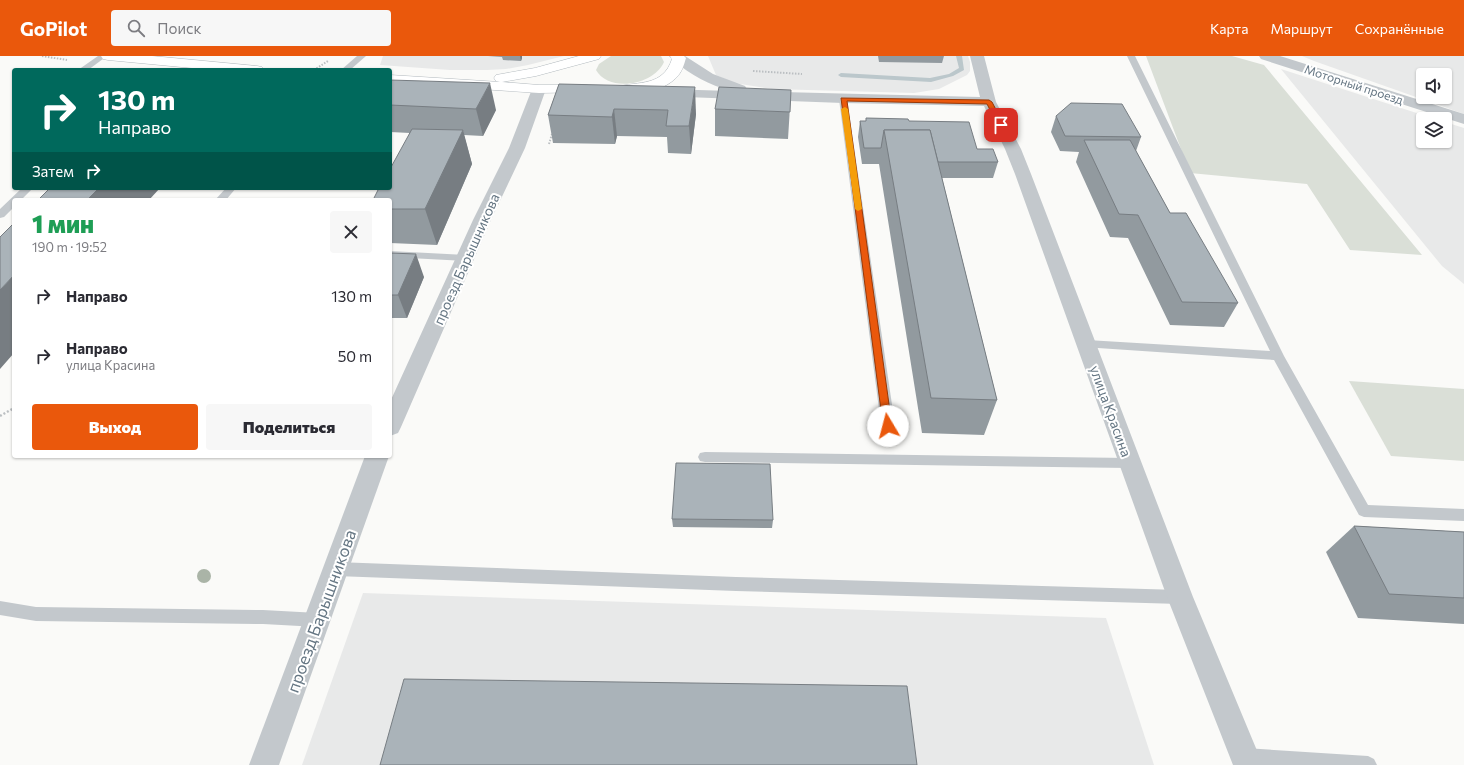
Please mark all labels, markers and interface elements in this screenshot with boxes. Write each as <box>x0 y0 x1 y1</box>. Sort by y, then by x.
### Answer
search box <box>111 10 391 46</box>
text: GoPilot <box>20 17 87 40</box>
icon: search <box>125 17 147 39</box>
text: Поиск <box>157 19 202 37</box>
text: Карта <box>1210 20 1248 37</box>
text: Маршрут <box>1270 20 1333 37</box>
text: Сохранённые <box>1355 20 1444 37</box>
street label: Моторный проезд <box>1303 61 1405 107</box>
map controls <box>1416 68 1452 148</box>
button: sound <box>1416 68 1452 104</box>
text: 130 m <box>98 82 175 116</box>
icon: right <box>32 84 84 136</box>
pin <box>984 108 1018 142</box>
button: layers <box>1416 112 1452 148</box>
icon: arrive <box>990 114 1012 136</box>
text: Направо <box>98 116 171 138</box>
icon: right <box>82 160 104 182</box>
text: Затем <box>32 162 74 180</box>
street label: проезд Барышникова <box>429 191 503 327</box>
text: 1 мин <box>32 209 94 238</box>
button: close <box>330 211 372 253</box>
text: 190 m · 19:52 <box>32 239 107 255</box>
icon: right <box>32 285 54 307</box>
text: Направо <box>66 287 128 305</box>
text: 130 m <box>331 287 372 305</box>
text: Направо <box>66 339 128 357</box>
icon: right <box>32 345 54 367</box>
text: 50 m <box>338 347 372 365</box>
text: улица Красина <box>66 357 155 373</box>
street label: улица Красина <box>1087 363 1135 459</box>
button: Выход <box>32 404 198 450</box>
button: Поделиться <box>206 404 372 450</box>
position arrow <box>867 405 909 447</box>
street label: проезд Барышникова <box>282 527 360 695</box>

